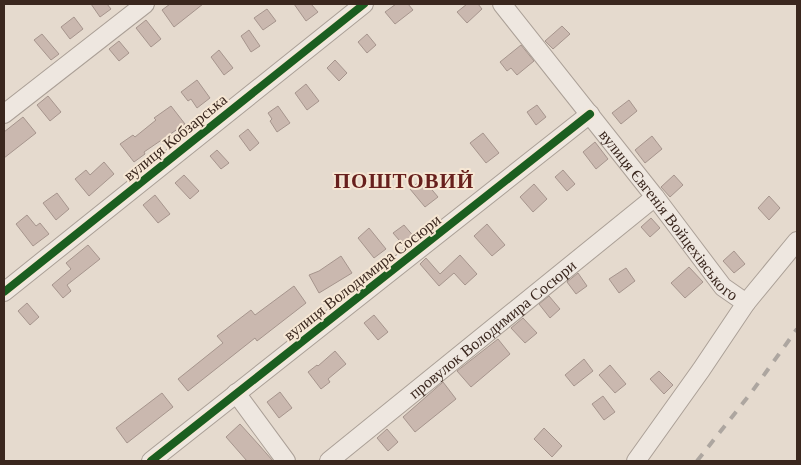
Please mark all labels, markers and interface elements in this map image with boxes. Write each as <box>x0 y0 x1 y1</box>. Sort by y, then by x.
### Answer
street label: вулиця Кобзарська <box>121 91 231 185</box>
street label: вулиця Євгенія Войцехівського <box>596 126 741 304</box>
district label: ПОШТОВИЙ <box>334 169 474 193</box>
street label: вулиця Володимира Сосюри <box>281 211 445 345</box>
street label: провулок Володимира Сосюри <box>406 256 580 402</box>

